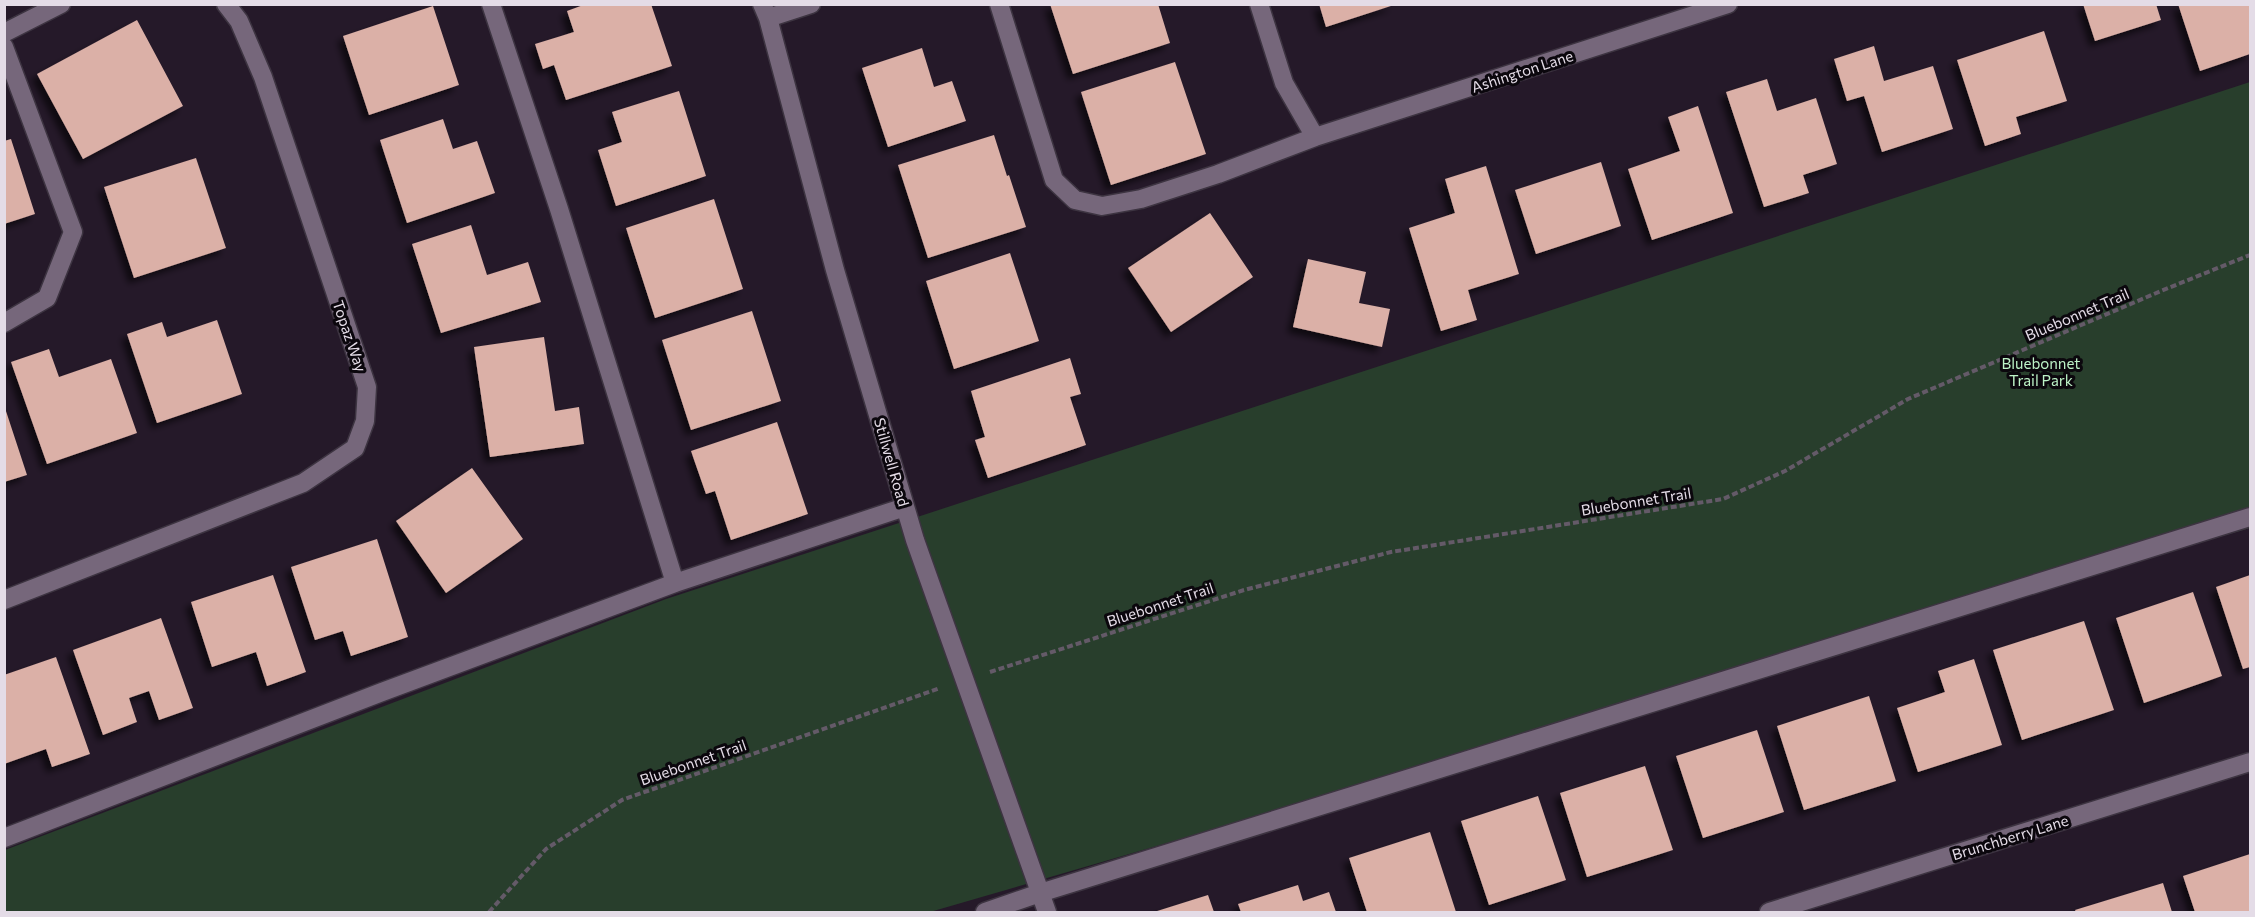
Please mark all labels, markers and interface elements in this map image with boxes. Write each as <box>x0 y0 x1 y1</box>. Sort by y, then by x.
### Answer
street label: Ashington Lane <box>1469 46 1575 96</box>
street label: Bluebonnet Trail <box>2022 284 2132 344</box>
street label: Topaz Way <box>329 298 371 374</box>
park label: Bluebonnet Trail Park <box>2002 354 2080 389</box>
street label: Stillwell Road <box>871 416 913 508</box>
street label: Bluebonnet Trail <box>1580 483 1692 519</box>
street label: Bluebonnet Trail <box>1104 578 1216 630</box>
street label: Bluebonnet Trail <box>637 735 749 789</box>
street label: Brunchberry Lane <box>1950 811 2071 863</box>

